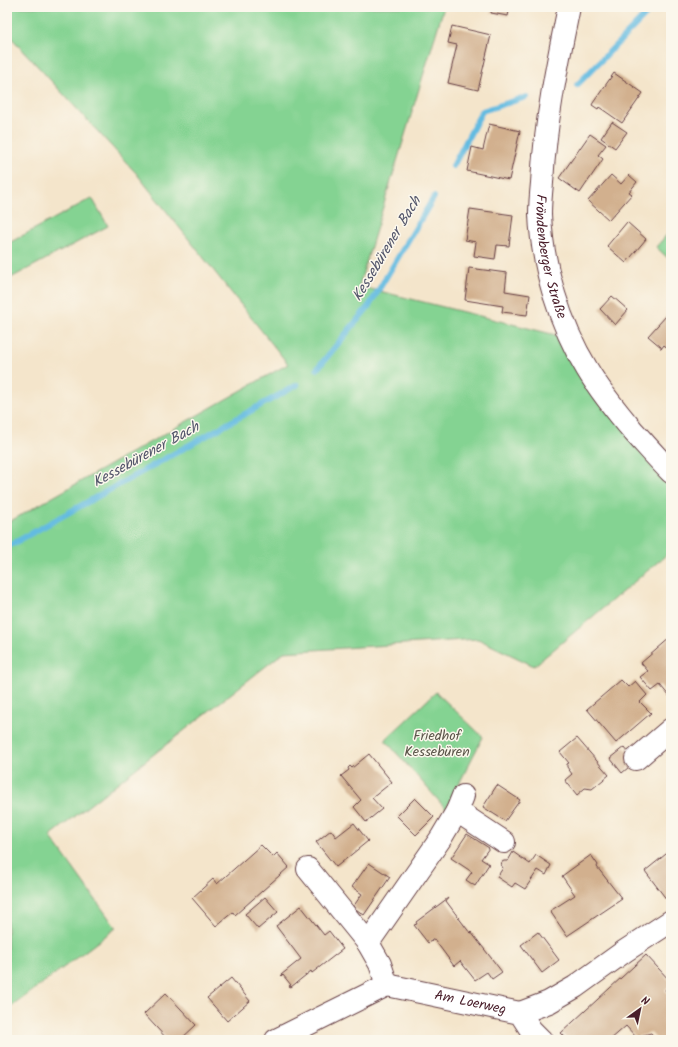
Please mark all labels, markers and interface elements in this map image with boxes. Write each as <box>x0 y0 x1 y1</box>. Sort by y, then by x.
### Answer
water label: Kessebürener Bach <box>346 190 429 306</box>
street label: Fröndenberger Straße <box>529 194 573 323</box>
water label: Kessebürener Bach <box>88 415 206 494</box>
park label: Friedhof Kessebüren <box>404 725 470 763</box>
street label: Am Loerweg <box>432 984 508 1021</box>
north arrow <box>620 989 660 1029</box>
text: N <box>637 992 653 1011</box>

